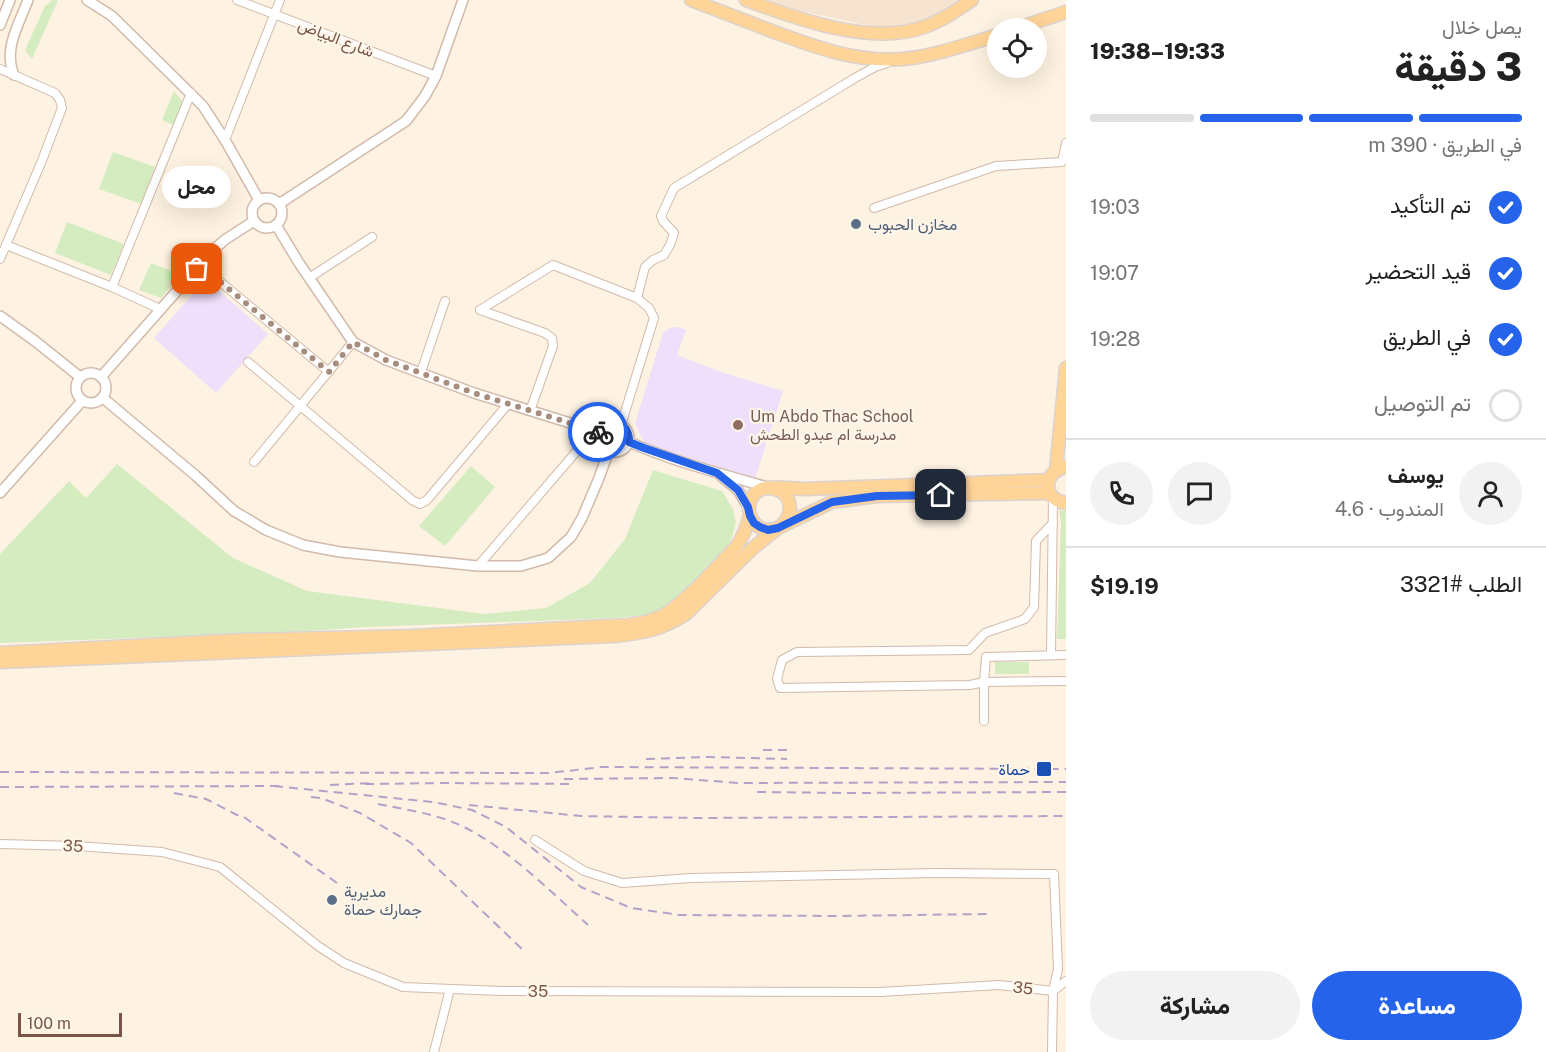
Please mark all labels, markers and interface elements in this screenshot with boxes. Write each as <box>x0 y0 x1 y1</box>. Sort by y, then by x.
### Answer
street label: شارع البياض <box>295 15 377 63</box>
text: يصل خلال <box>1442 15 1522 39</box>
map controls <box>987 18 1047 78</box>
button: locate <box>987 18 1047 78</box>
text: 19:33–19:38 <box>1090 38 1225 64</box>
text: 3 دقيقة <box>1395 44 1522 90</box>
text: في الطريق · 390 m <box>1368 133 1522 157</box>
callout: محل <box>162 167 232 209</box>
text: محل <box>177 175 216 199</box>
icon: check <box>1489 191 1522 224</box>
text: تم التأكيد <box>1390 192 1471 218</box>
text: 19:03 <box>1090 195 1140 219</box>
place label: مخازن الحبوب <box>868 215 957 235</box>
marker: مخازن الحبوب <box>849 217 863 231</box>
pin <box>171 243 222 294</box>
icon: bag <box>180 252 213 285</box>
icon: check <box>1489 257 1522 290</box>
text: قيد التحضير <box>1365 258 1471 284</box>
text: 19:07 <box>1090 261 1139 285</box>
icon: check <box>1489 323 1522 356</box>
text: في الطريق <box>1383 324 1471 350</box>
text: 19:28 <box>1090 327 1140 351</box>
text: تم التوصيل <box>1374 390 1471 416</box>
courier <box>568 402 628 462</box>
place label: Um Abdo Thac School مدرسة ام عبدو الطحش <box>750 407 914 445</box>
icon: bike <box>582 416 615 449</box>
marker: Um Abdo Thac School مدرسة ام عبدو الطحش <box>731 418 745 432</box>
button: phone <box>1090 462 1153 525</box>
button: chat <box>1168 462 1231 525</box>
text: يوسف <box>1388 462 1444 488</box>
button: person <box>1459 462 1522 525</box>
pin <box>915 469 966 520</box>
icon: home <box>924 478 957 511</box>
text: المندوب · 4.6 <box>1335 497 1444 521</box>
text: الطلب #3321 <box>1400 571 1522 597</box>
text: $19.19 <box>1090 573 1159 599</box>
place label: حماة <box>998 760 1030 779</box>
marker: حماة <box>1035 760 1053 778</box>
street label: 35 <box>62 836 84 856</box>
place label: مديرية جمارك حماة <box>344 882 422 920</box>
marker: مديرية جمارك حماة <box>325 893 339 907</box>
button: مشاركة <box>1090 971 1300 1040</box>
button: مساعدة <box>1312 971 1522 1040</box>
street label: 35 <box>1012 977 1034 999</box>
street label: 35 <box>528 982 548 1001</box>
scale bar <box>18 1010 122 1038</box>
text: 100 m <box>27 1014 71 1033</box>

